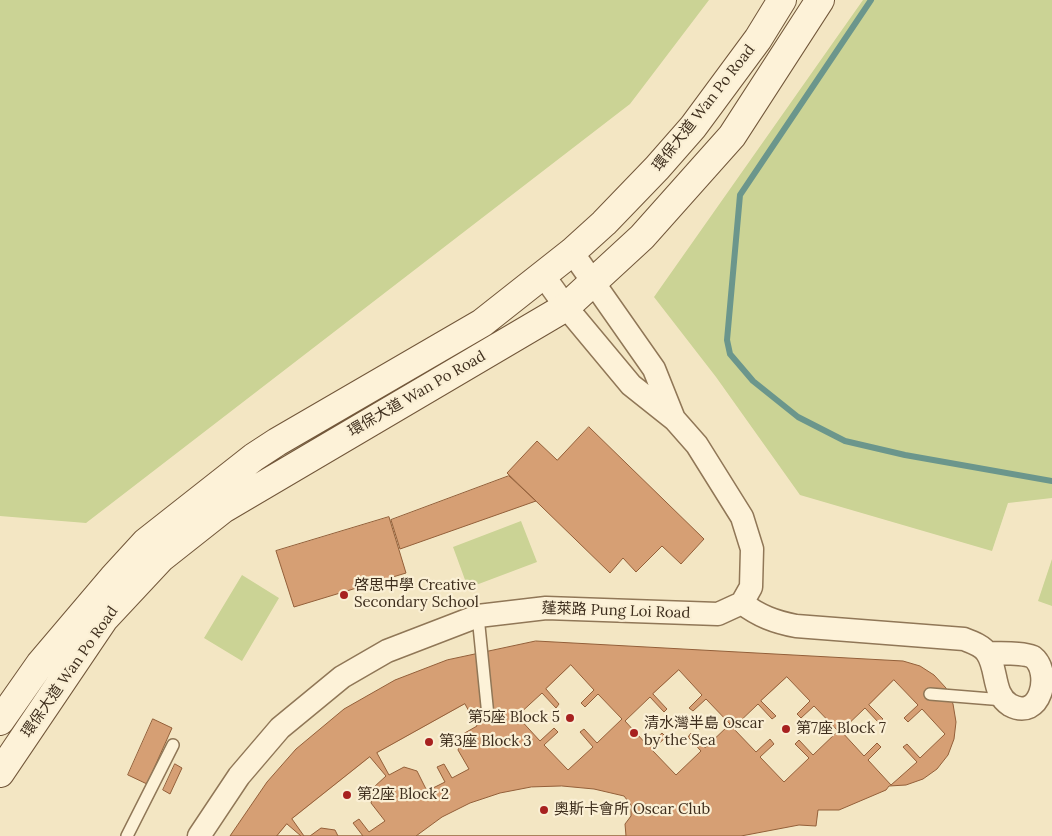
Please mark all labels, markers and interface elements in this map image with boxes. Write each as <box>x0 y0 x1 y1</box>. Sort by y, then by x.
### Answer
street label: 環保大道 Wan Po Road <box>649 41 759 175</box>
street label: 環保大道 Wan Po Road <box>345 347 489 441</box>
place label: 啓思中學 Creative Secondary School <box>354 577 479 612</box>
marker: 啓思中學 Creative Secondary School <box>338 589 350 601</box>
street label: 蓬萊路 Pung Loi Road <box>541 599 691 623</box>
street label: 環保大道 Wan Po Road <box>18 603 122 741</box>
place label: 第5座 Block 5 <box>468 709 560 727</box>
marker: 第5座 Block 5 <box>564 712 576 724</box>
place label: 清水灣半島 Oscar by the Sea <box>644 715 764 750</box>
place label: 第7座 Block 7 <box>796 720 886 738</box>
marker: 第7座 Block 7 <box>780 723 792 735</box>
marker: 清水灣半島 Oscar by the Sea <box>628 727 640 739</box>
place label: 第3座 Block 3 <box>439 733 532 751</box>
marker: 第3座 Block 3 <box>423 736 435 748</box>
place label: 第2座 Block 2 <box>357 786 449 804</box>
marker: 第2座 Block 2 <box>341 789 353 801</box>
place label: 奧斯卡會所 Oscar Club <box>554 801 710 819</box>
marker: 奧斯卡會所 Oscar Club <box>538 804 550 816</box>

